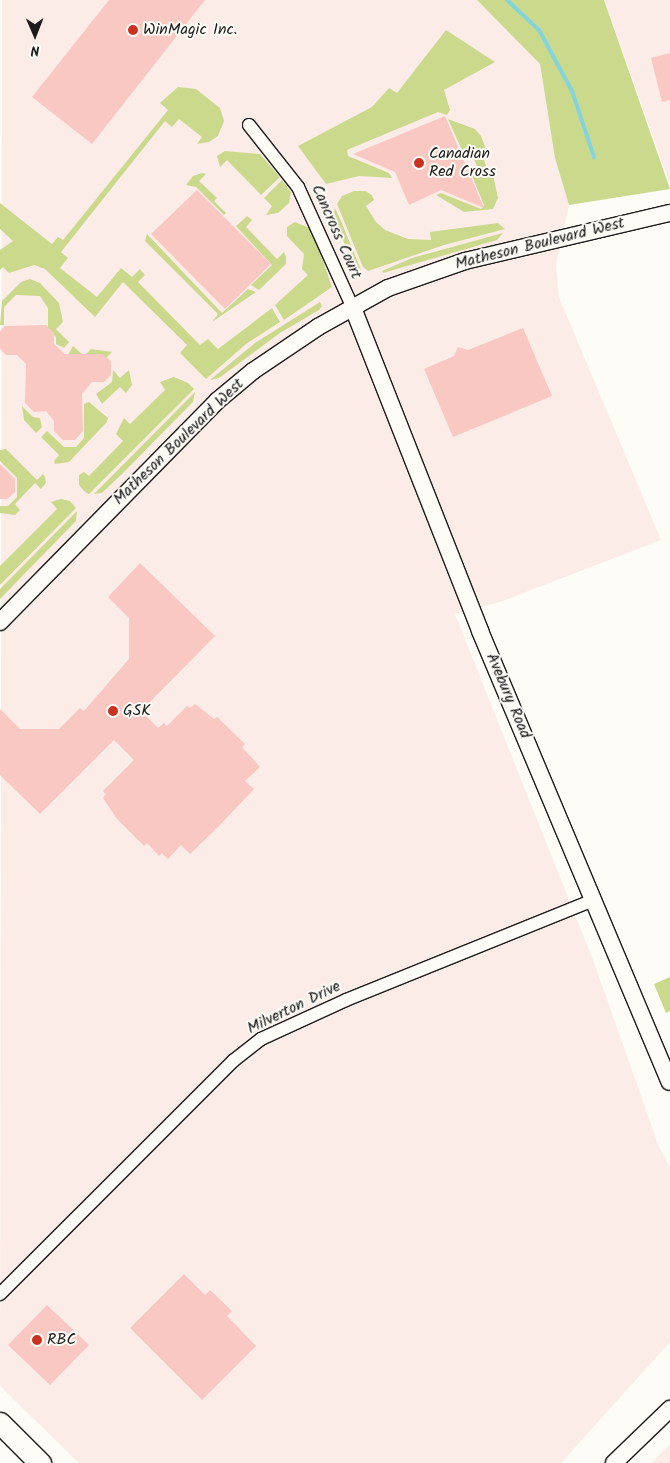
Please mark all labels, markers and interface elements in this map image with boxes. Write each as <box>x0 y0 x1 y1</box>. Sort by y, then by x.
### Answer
north arrow <box>10 10 60 60</box>
place label: WinMagic Inc. <box>143 20 237 40</box>
marker: WinMagic Inc. <box>127 24 139 36</box>
text: N <box>31 39 40 61</box>
place label: Canadian Red Cross <box>429 144 496 182</box>
marker: Canadian Red Cross <box>413 157 425 169</box>
street label: Cancross Court <box>307 182 365 282</box>
street label: Matheson Boulevard West <box>453 214 627 274</box>
street label: Matheson Boulevard West <box>110 375 248 509</box>
street label: Avebury Road <box>481 650 535 742</box>
place label: GSK <box>123 701 151 721</box>
marker: GSK <box>107 705 119 717</box>
street label: Milverton Drive <box>244 977 344 1039</box>
place label: RBC <box>47 1330 76 1350</box>
marker: RBC <box>31 1334 43 1346</box>

